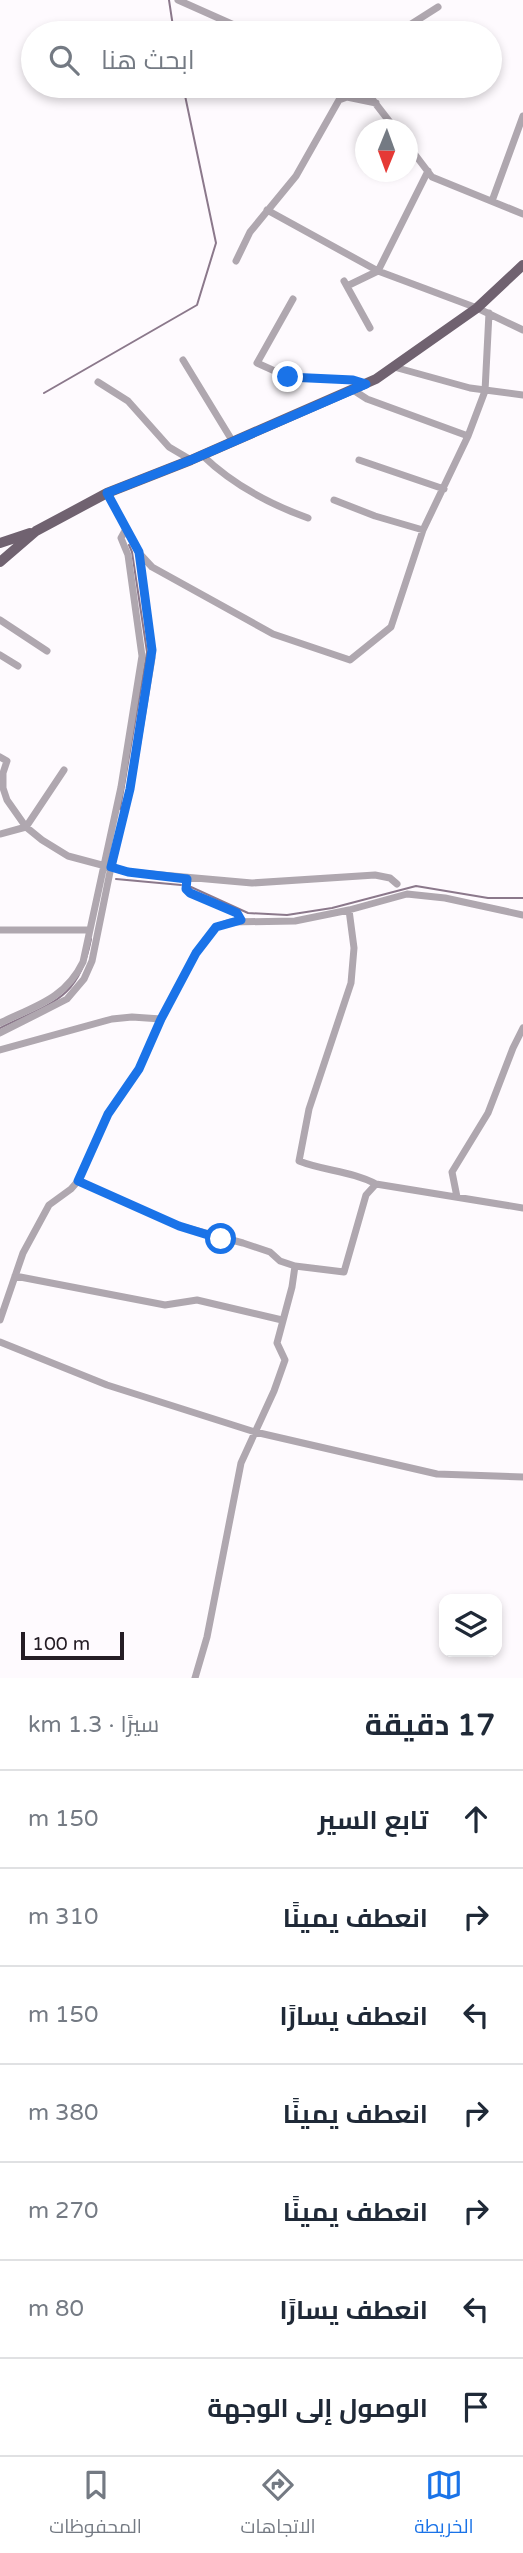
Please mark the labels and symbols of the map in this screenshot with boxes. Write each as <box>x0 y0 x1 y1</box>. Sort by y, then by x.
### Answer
north arrow <box>355 119 418 182</box>
route end <box>272 361 303 392</box>
route start <box>205 1223 236 1254</box>
scale bar <box>21 1629 124 1661</box>

